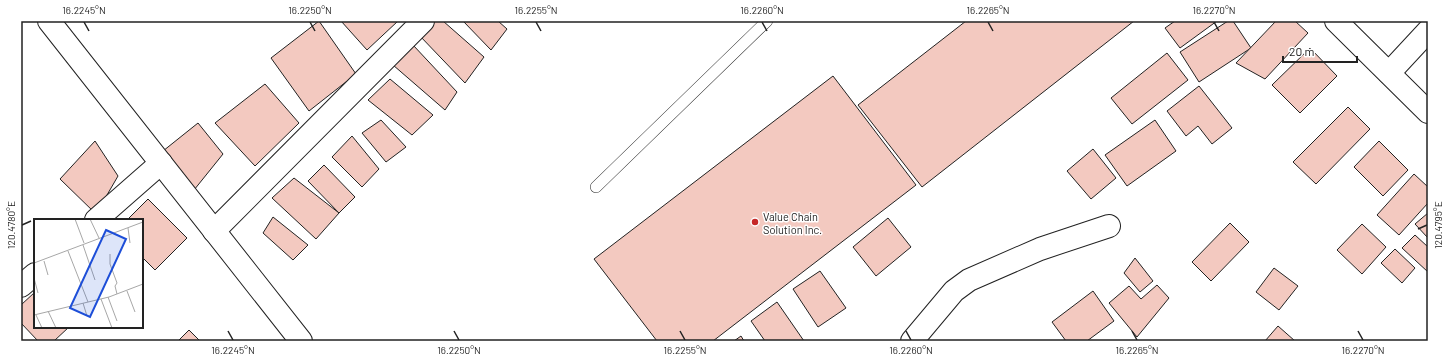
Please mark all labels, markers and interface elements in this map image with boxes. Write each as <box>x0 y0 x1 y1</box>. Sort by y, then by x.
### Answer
text: 16.2245°N <box>62 4 106 16</box>
text: 16.2250°N <box>288 4 332 16</box>
text: 16.2255°N <box>515 4 558 16</box>
text: 16.2260°N <box>740 4 784 16</box>
text: 16.2265°N <box>966 4 1010 16</box>
text: 16.2270°N <box>1192 4 1236 16</box>
scale bar <box>1283 38 1357 64</box>
text: 20 m <box>1289 44 1315 58</box>
text: 120.4780°E <box>5 201 17 249</box>
text: 120.4795°E <box>1432 201 1444 249</box>
place label: Value Chain Solution Inc. <box>763 210 822 236</box>
marker: Value Chain Solution Inc. <box>750 217 760 227</box>
inset map <box>34 219 143 328</box>
text: 16.2245°N <box>211 344 255 356</box>
text: 16.2250°N <box>437 344 481 356</box>
text: 16.2255°N <box>664 344 707 356</box>
text: 16.2260°N <box>889 344 933 356</box>
text: 16.2265°N <box>1115 344 1159 356</box>
text: 16.2270°N <box>1341 344 1385 356</box>

